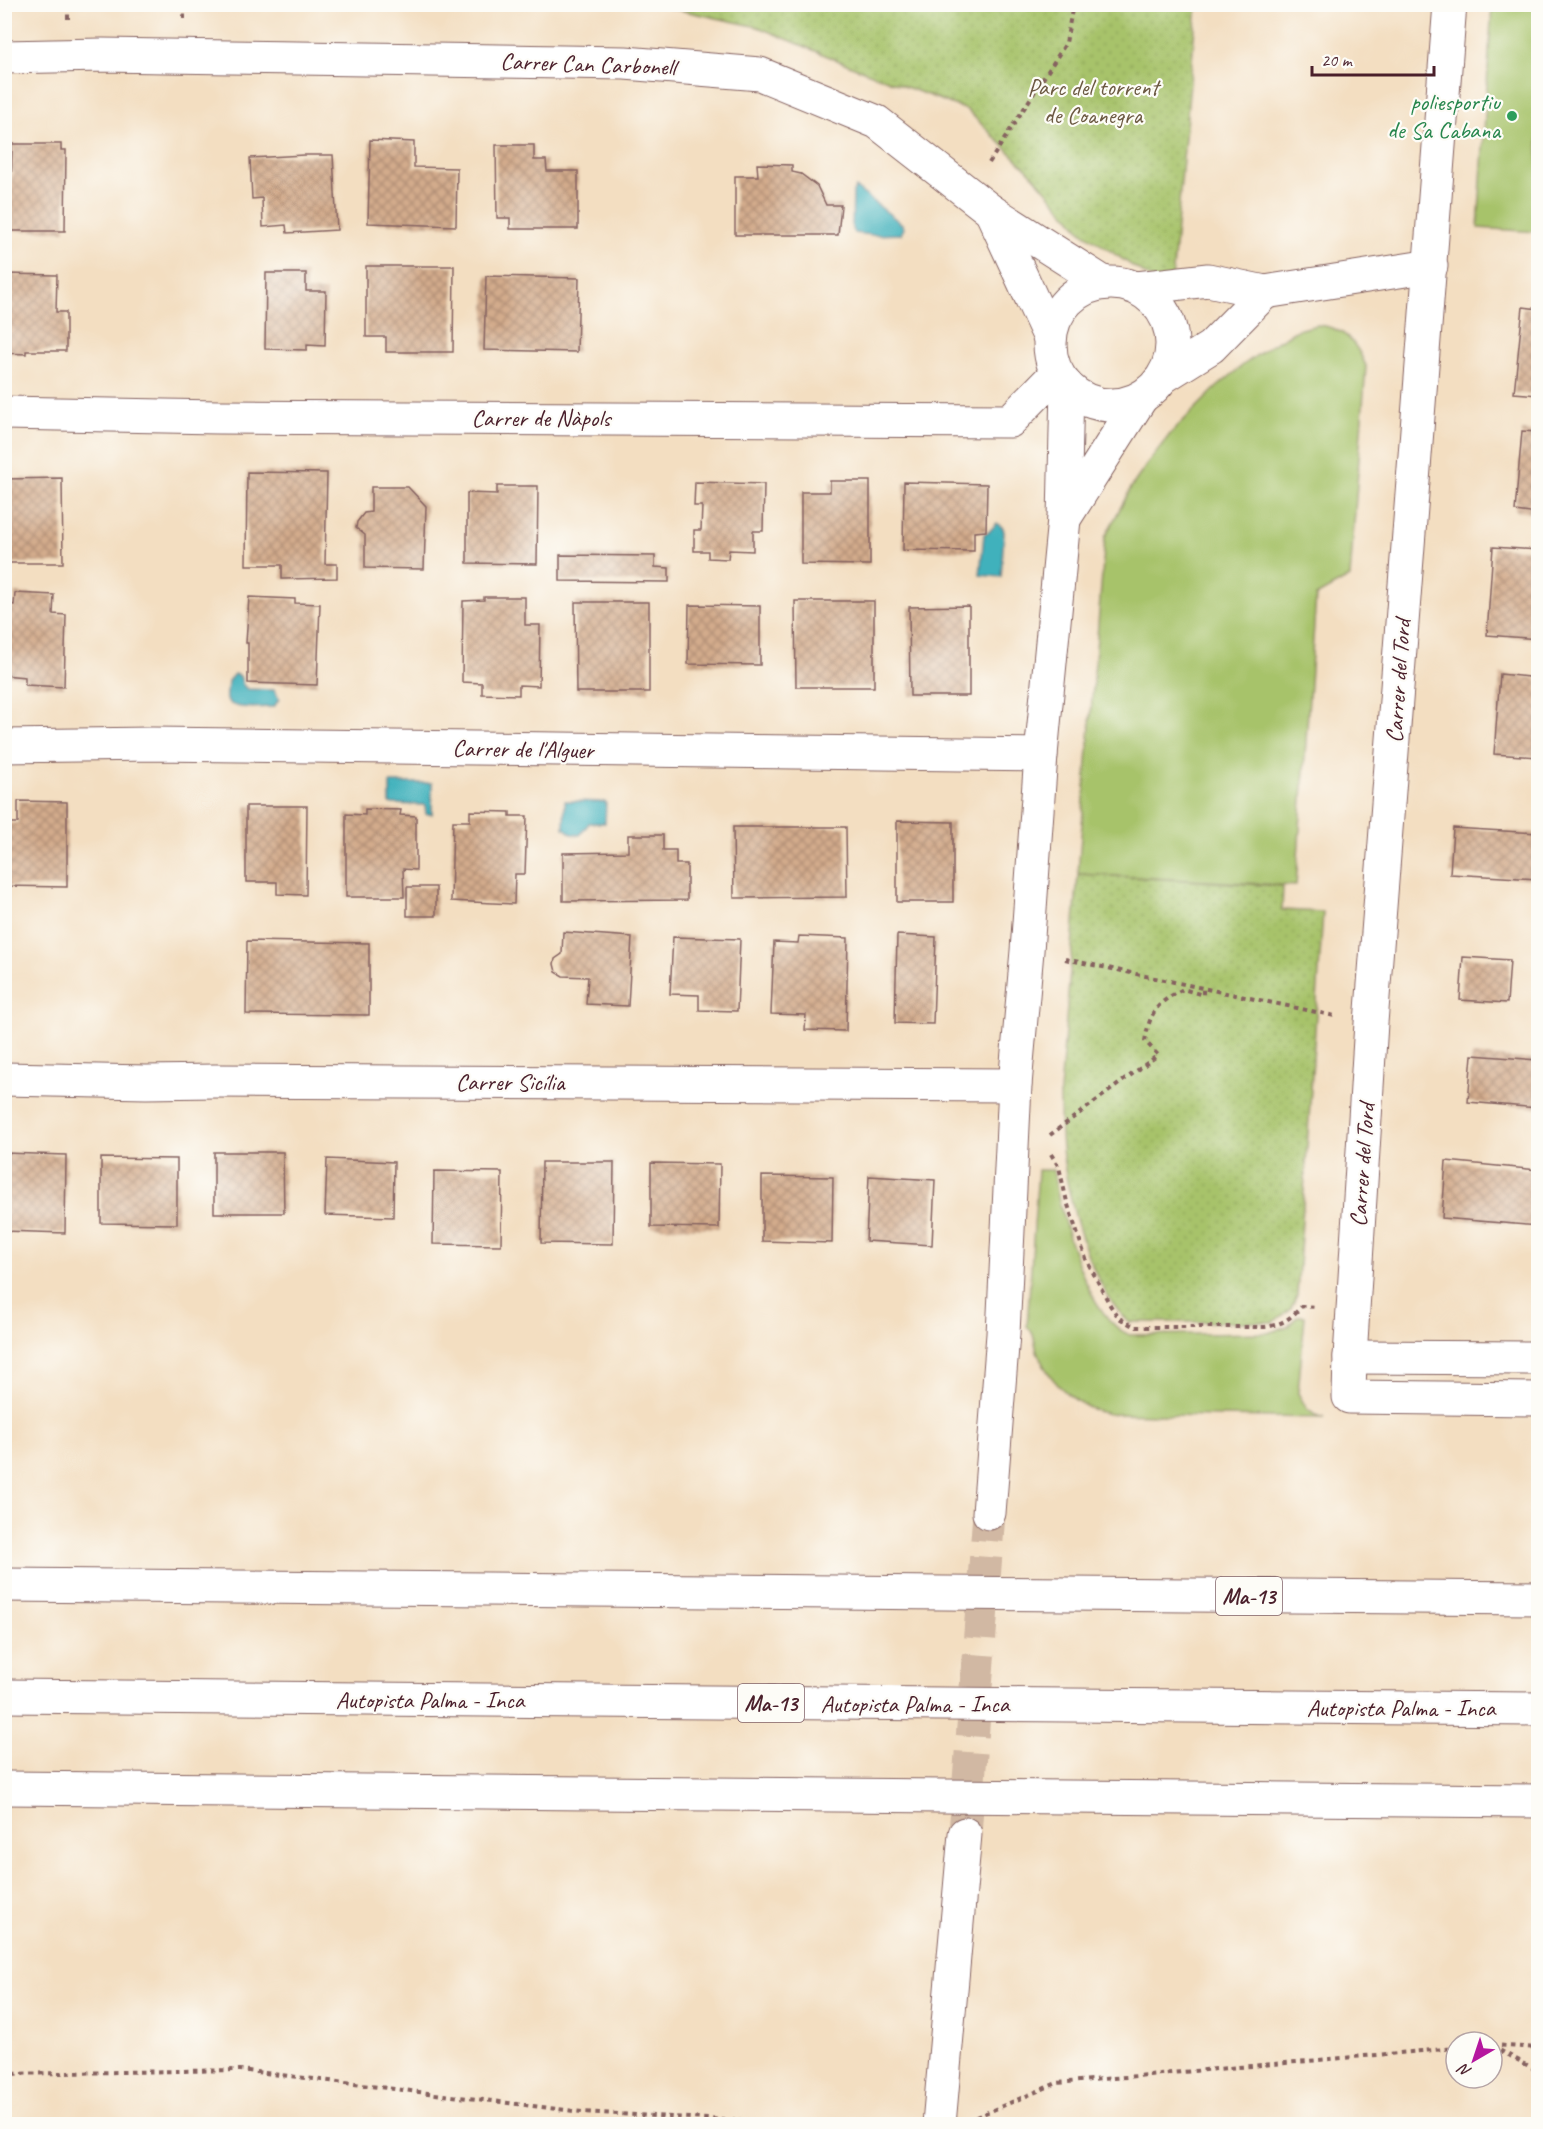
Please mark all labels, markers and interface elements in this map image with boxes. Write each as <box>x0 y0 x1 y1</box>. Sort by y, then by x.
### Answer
scale bar <box>1312 39 1434 77</box>
street label: Carrer Can Carbonell <box>500 46 680 82</box>
text: 20 m <box>1321 49 1354 71</box>
park label: Parc del torrent de Coanegra <box>1028 72 1161 130</box>
place label: poliesportiu de Sa Cabana <box>1387 87 1502 145</box>
marker: poliesportiu de Sa Cabana <box>1505 109 1519 123</box>
street label: Carrer de Nàpols <box>471 403 612 433</box>
street label: Carrer del Tord <box>1379 615 1418 744</box>
street label: Carrer de l'Alguer <box>452 733 596 765</box>
street label: Carrer Sicília <box>456 1067 566 1097</box>
street label: Carrer del Tord <box>1343 1099 1382 1228</box>
road number: Ma-13 <box>1216 1577 1282 1615</box>
road number: Ma-13 <box>738 1684 804 1722</box>
street label: Autopista Palma - Inca <box>336 1685 526 1715</box>
street label: Autopista Palma - Inca <box>821 1689 1011 1719</box>
street label: Autopista Palma - Inca <box>1307 1693 1497 1723</box>
north arrow <box>1444 2030 1504 2090</box>
text: N <box>1453 2058 1475 2082</box>

